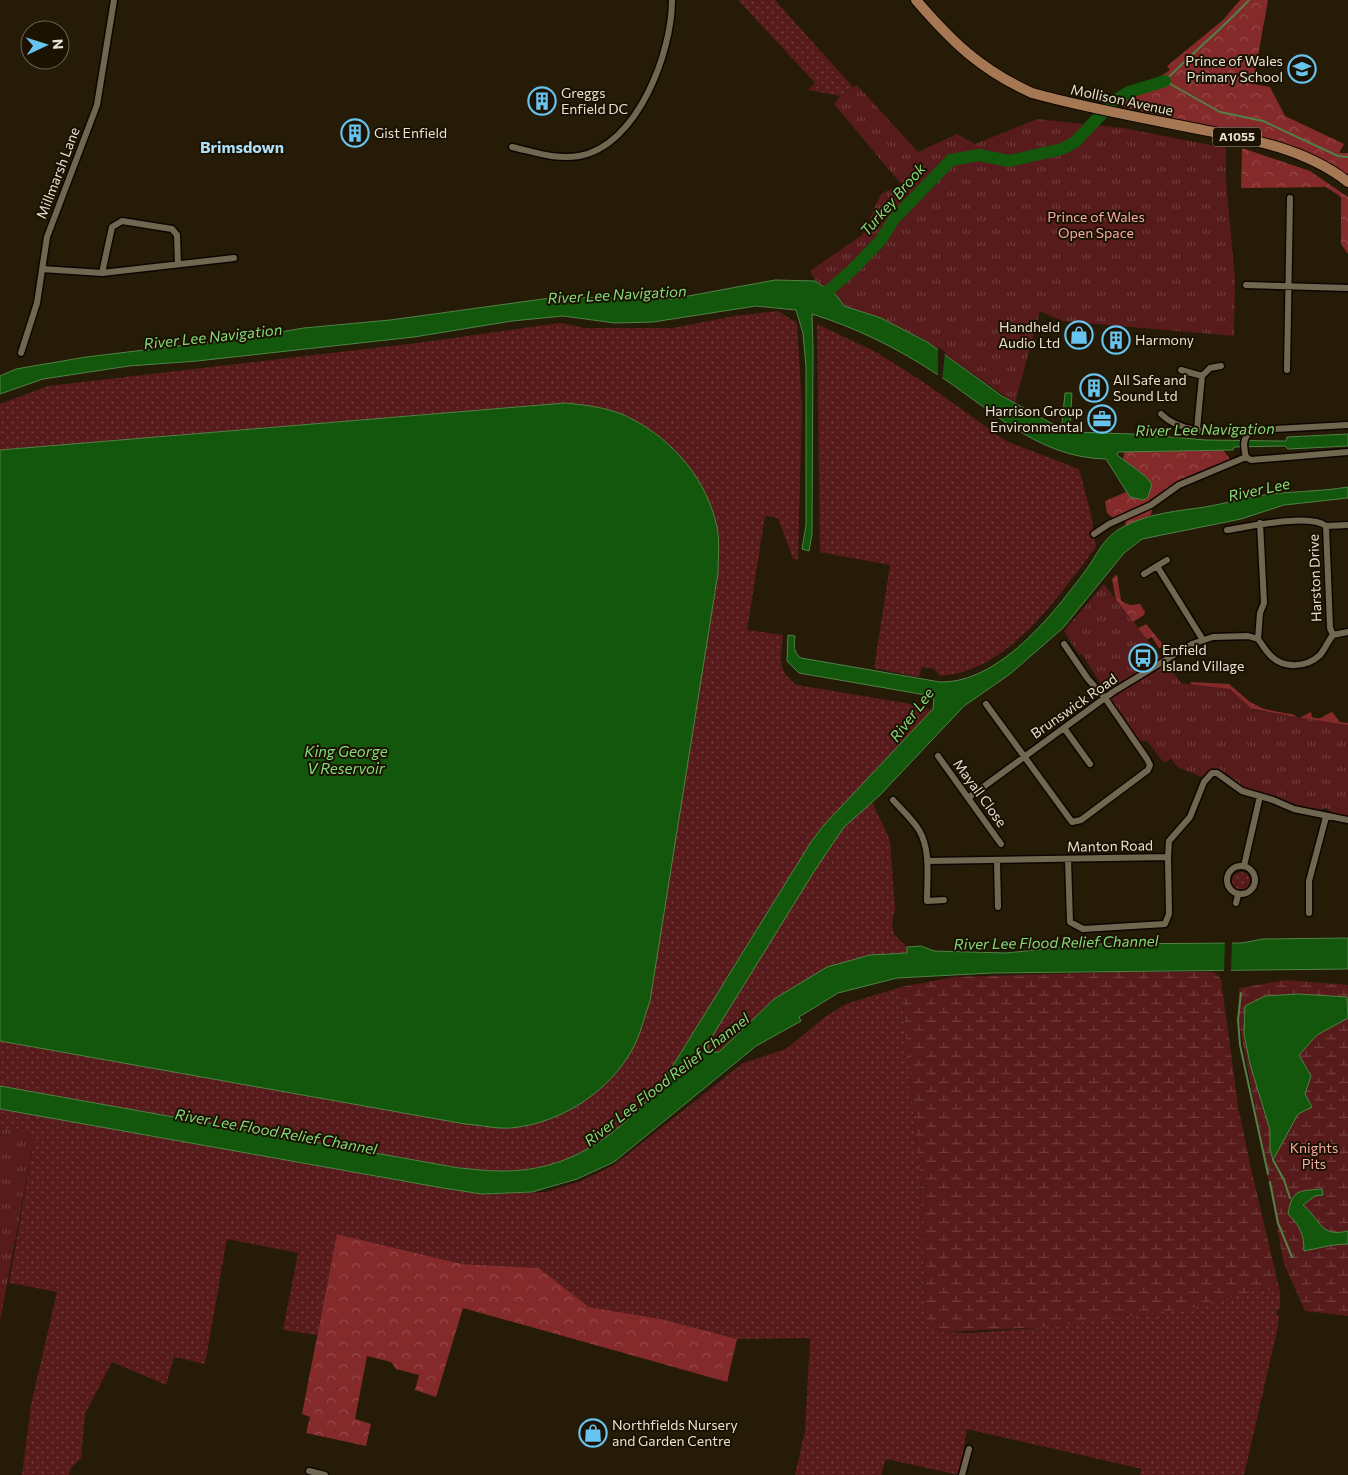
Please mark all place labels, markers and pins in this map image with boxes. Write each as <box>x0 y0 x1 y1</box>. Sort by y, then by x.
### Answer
place label: Prince of Wales Primary School <box>1185 52 1283 85</box>
school or university icon: Prince of Wales Primary School <box>1287 54 1317 84</box>
place label: Greggs Enfield DC <box>561 84 628 117</box>
building icon: Greggs Enfield DC <box>527 86 557 116</box>
building icon: Gist Enfield <box>340 118 370 148</box>
place label: Gist Enfield <box>374 124 447 141</box>
place label: Handheld Audio Ltd <box>999 318 1060 351</box>
shop icon: Handheld Audio Ltd <box>1064 320 1094 350</box>
building icon: Harmony <box>1101 325 1131 355</box>
place label: Harmony <box>1135 331 1194 348</box>
place label: All Safe and Sound Ltd <box>1113 371 1187 404</box>
building icon: All Safe and Sound Ltd <box>1079 373 1109 403</box>
place label: Harrison Group Environmental <box>985 402 1083 435</box>
office icon: Harrison Group Environmental <box>1087 404 1117 434</box>
place label: Enfield Island Village <box>1162 641 1244 674</box>
bus stop icon: Enfield Island Village <box>1128 643 1158 673</box>
place label: Northfields Nursery and Garden Centre <box>612 1416 738 1449</box>
shop icon: Northfields Nursery and Garden Centre <box>578 1418 608 1448</box>

